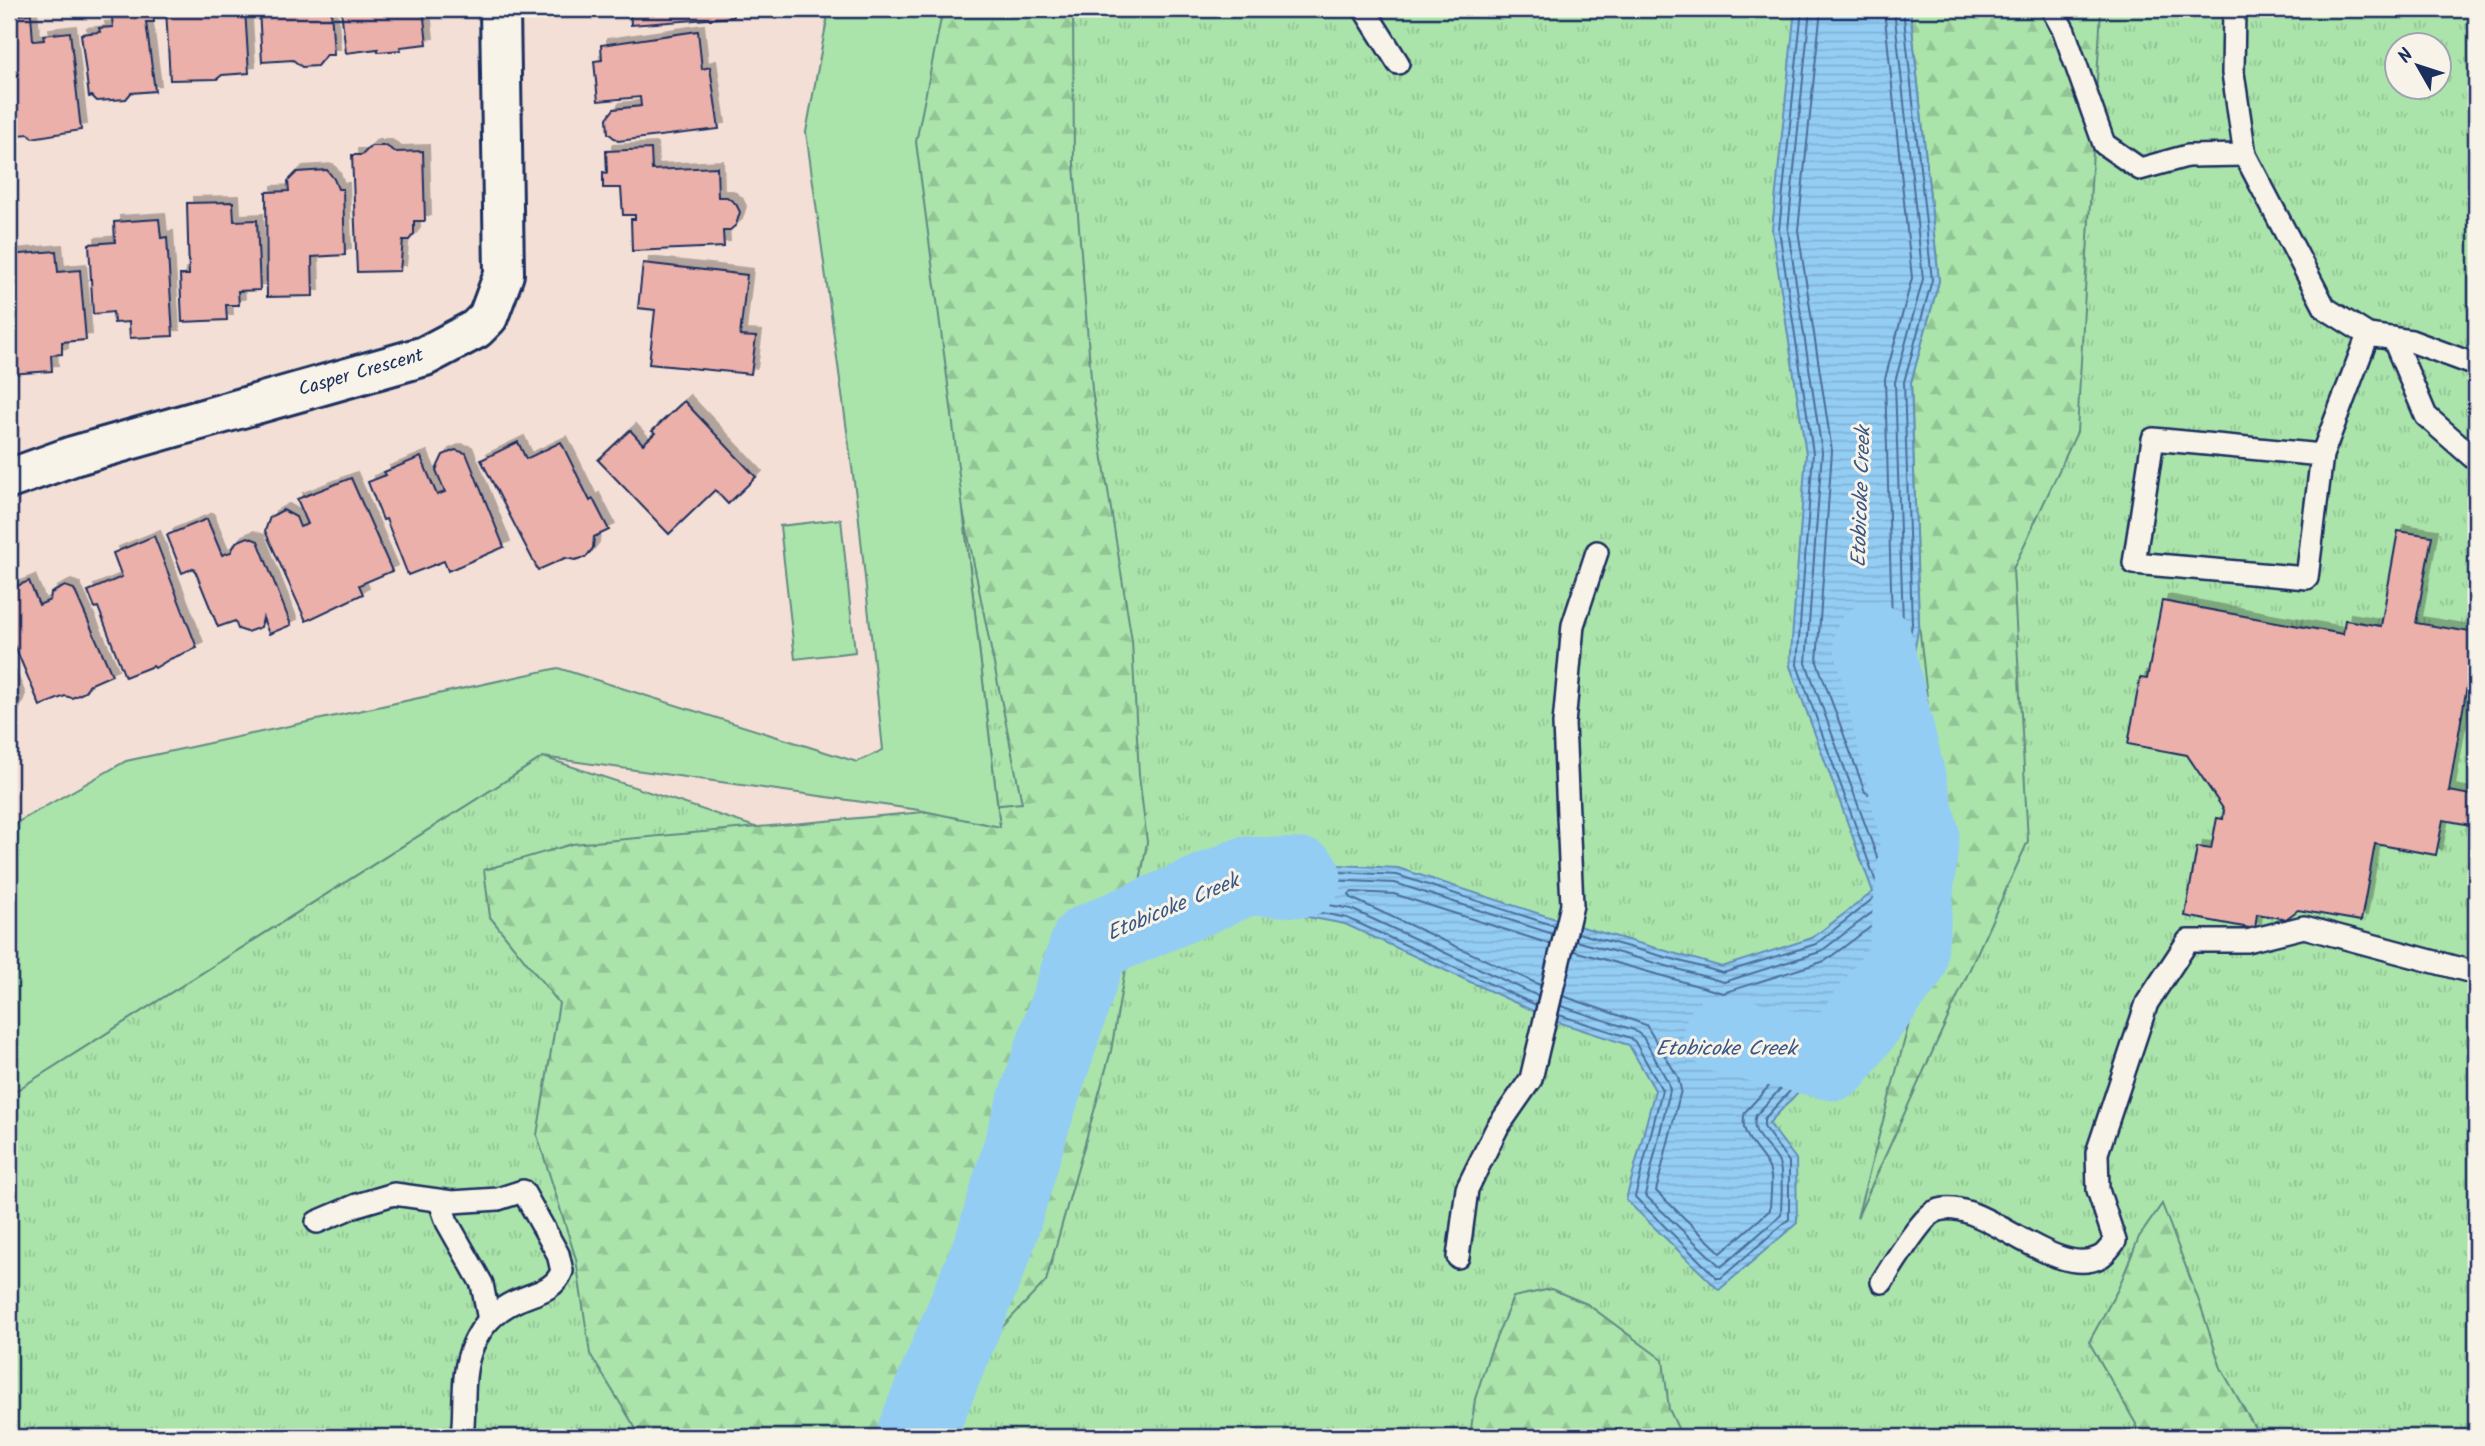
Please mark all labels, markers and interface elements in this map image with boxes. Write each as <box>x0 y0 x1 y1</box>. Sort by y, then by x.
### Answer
north arrow <box>2384 32 2454 102</box>
text: N <box>2391 42 2422 71</box>
street label: Casper Crescent <box>295 341 428 405</box>
water label: Etobicoke Creek <box>1843 423 1881 568</box>
water label: Etobicoke Creek <box>1102 864 1247 951</box>
water label: Etobicoke Creek <box>1656 1033 1800 1066</box>

